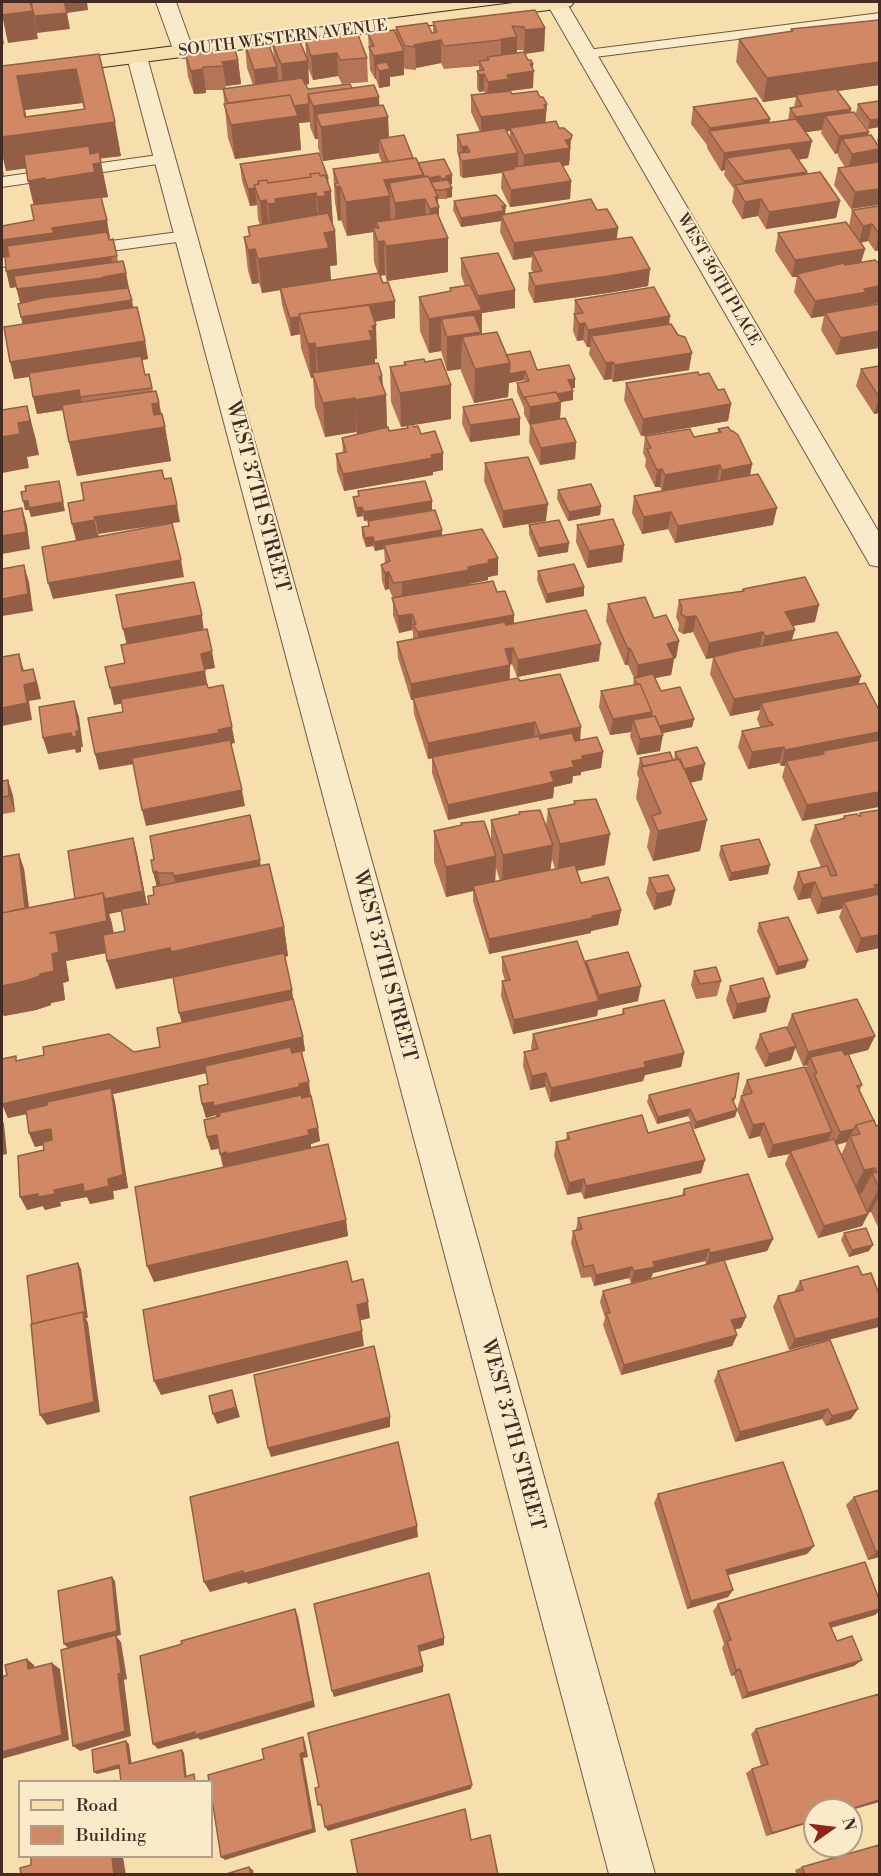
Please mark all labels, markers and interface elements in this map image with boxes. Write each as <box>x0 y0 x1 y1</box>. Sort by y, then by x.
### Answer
street label: SOUTH WESTERN AVENUE <box>177 17 389 61</box>
street label: WEST 36TH PLACE <box>672 210 764 350</box>
street label: WEST 37TH STREET <box>220 399 294 595</box>
street label: WEST 37TH STREET <box>347 868 421 1064</box>
street label: WEST 37TH STREET <box>475 1337 549 1533</box>
legend <box>18 1780 213 1858</box>
text: Road <box>76 1794 118 1817</box>
north arrow <box>803 1798 863 1858</box>
text: N <box>837 1816 860 1833</box>
text: Building <box>76 1824 146 1847</box>

